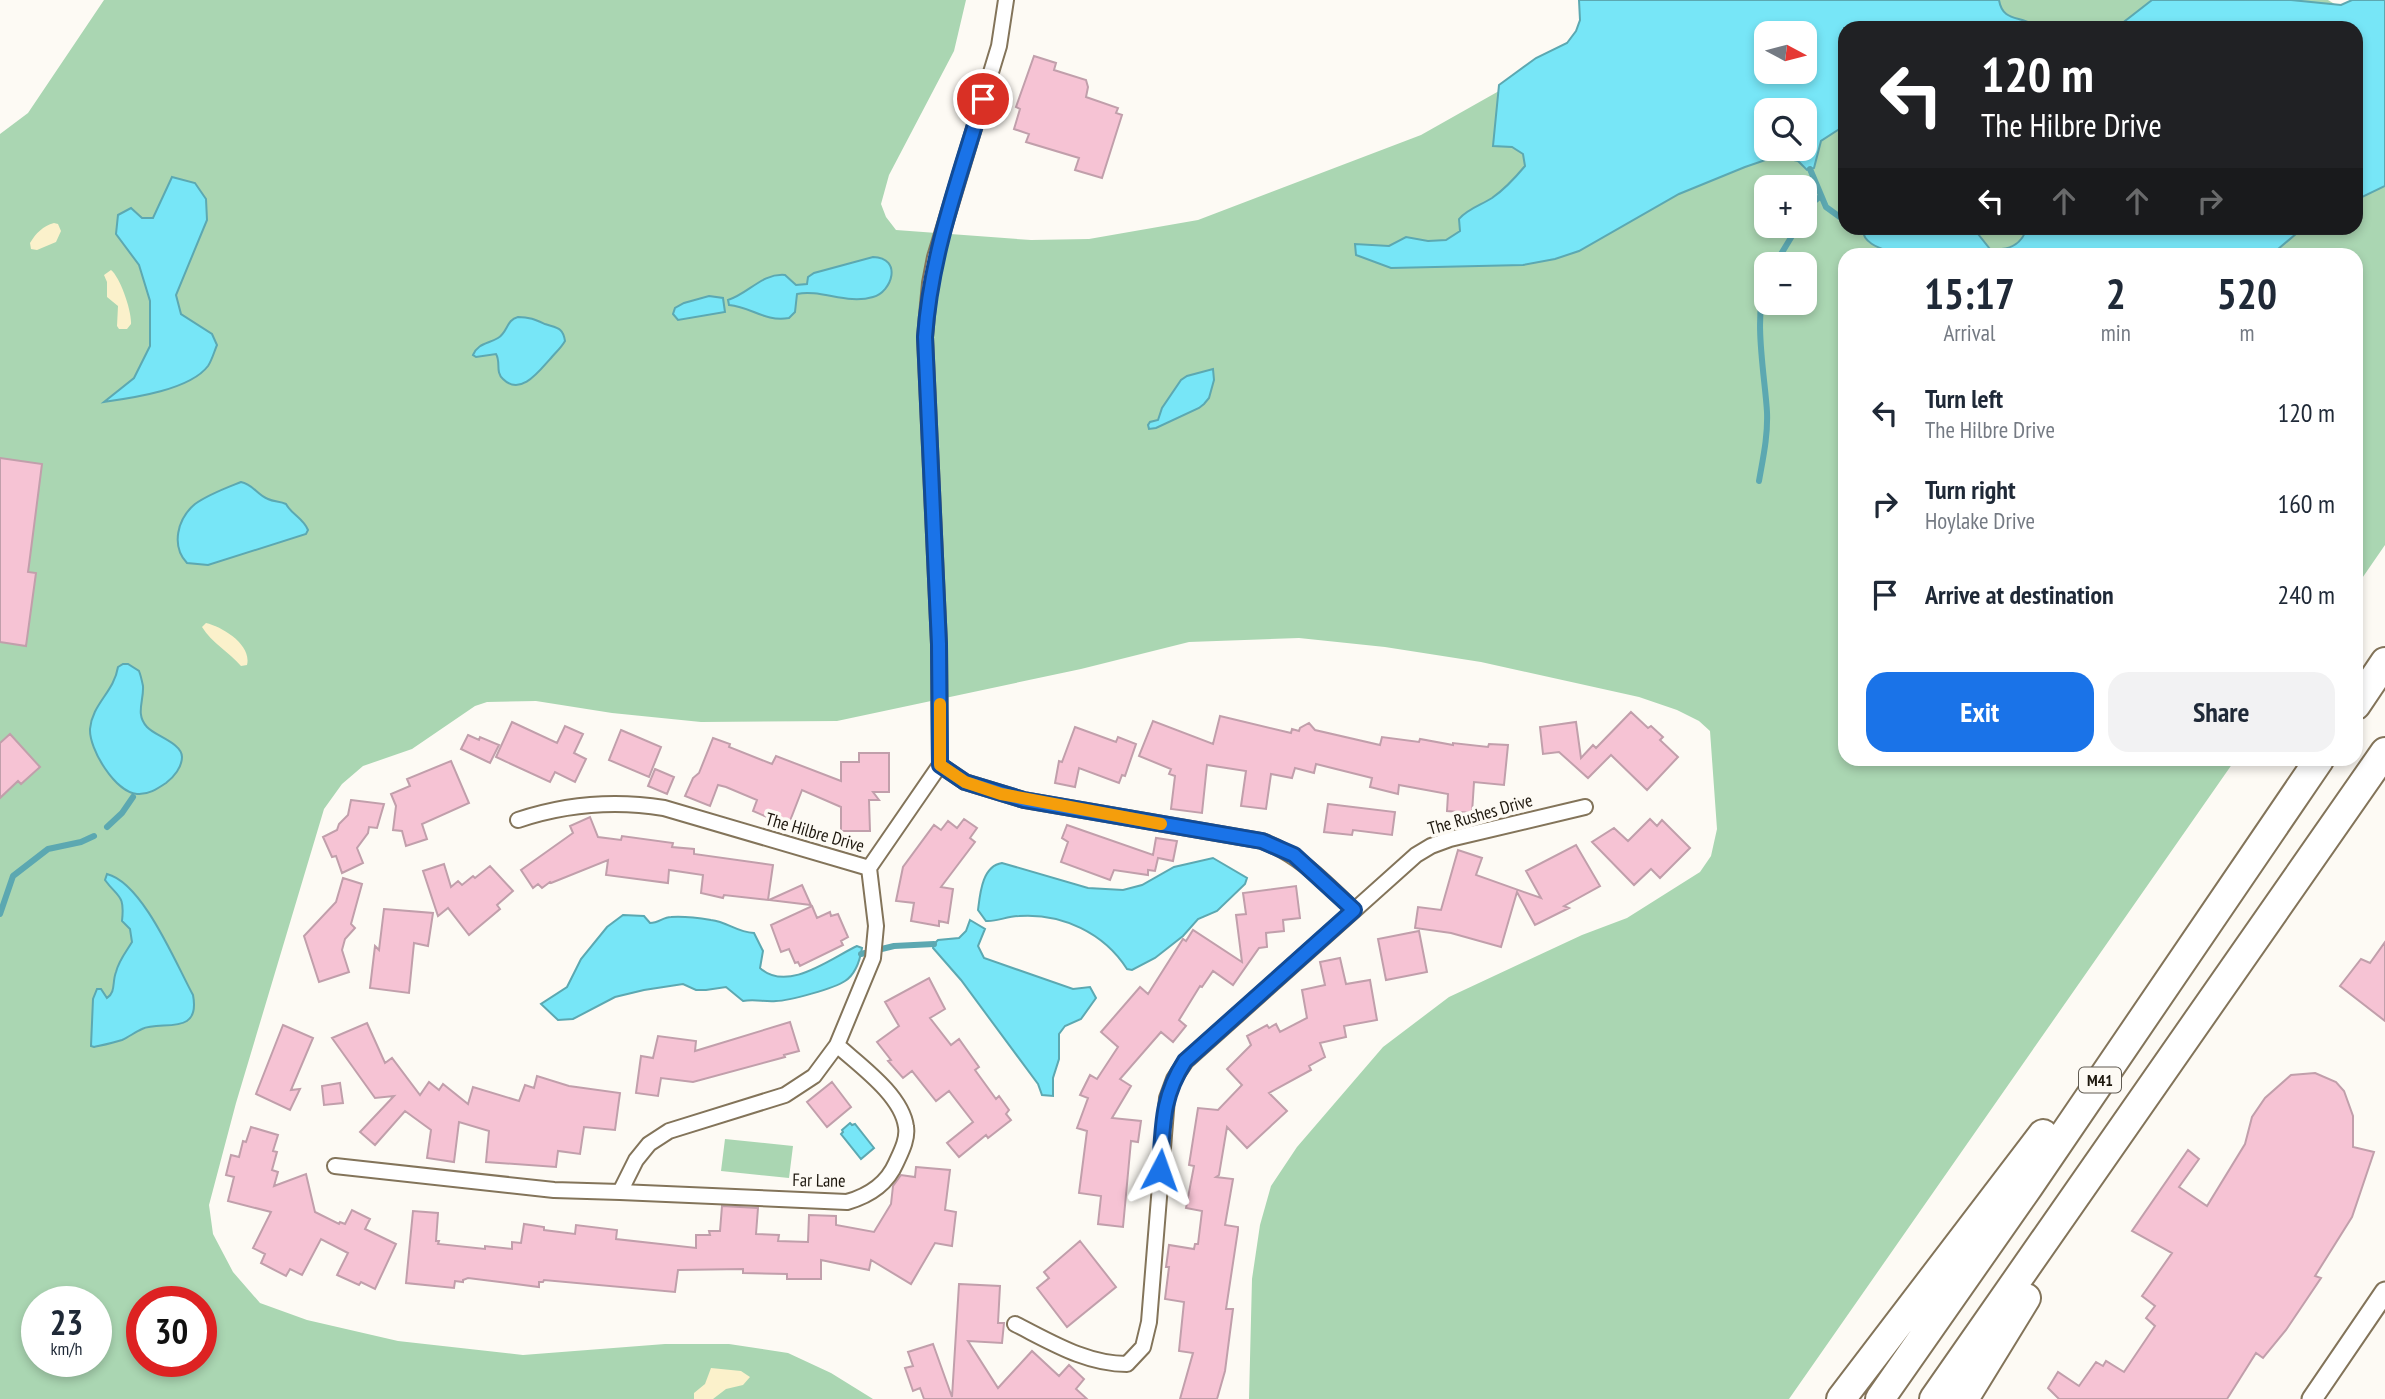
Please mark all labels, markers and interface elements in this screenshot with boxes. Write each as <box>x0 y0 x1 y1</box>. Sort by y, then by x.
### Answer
north arrow <box>1754 21 1816 84</box>
map controls <box>1754 21 1817 315</box>
text: 120 m <box>1981 42 2094 106</box>
icon: left <box>1866 49 1957 140</box>
pin <box>953 69 1013 129</box>
icon: arrive <box>964 80 1002 118</box>
button: search <box>1754 98 1817 161</box>
text: The Hilbre Drive <box>1981 104 2162 146</box>
button: + <box>1754 175 1817 238</box>
icon: left <box>1972 182 2010 220</box>
icon: ahead <box>2045 182 2083 220</box>
icon: ahead <box>2118 182 2156 220</box>
icon: right <box>2191 182 2229 220</box>
button: − <box>1754 252 1817 315</box>
text: 15:17 <box>1924 266 2015 321</box>
text: 2 <box>2106 266 2126 321</box>
text: 520 <box>2217 266 2277 321</box>
text: Arrival <box>1943 318 1995 347</box>
text: min <box>2101 318 2131 347</box>
text: m <box>2239 318 2254 347</box>
text: Turn left <box>1925 382 2003 415</box>
icon: left <box>1866 394 1904 432</box>
text: 120 m <box>2277 396 2335 429</box>
text: The Hilbre Drive <box>1925 415 2055 444</box>
text: Turn right <box>1925 473 2016 506</box>
icon: right <box>1866 485 1904 523</box>
text: 160 m <box>2277 487 2335 520</box>
text: Hoylake Drive <box>1925 506 2035 535</box>
icon: arrive <box>1866 576 1904 614</box>
text: Arrive at destination <box>1925 578 2114 611</box>
text: 240 m <box>2277 578 2335 611</box>
button: Exit <box>1866 672 2094 752</box>
button: Share <box>2108 672 2335 752</box>
street label: The Rushes Drive <box>1425 788 1535 840</box>
street label: The Hilbre Drive <box>763 807 867 857</box>
road number: M41 <box>2079 1068 2121 1092</box>
position arrow <box>1123 1133 1197 1207</box>
street label: Far Lane <box>792 1168 846 1192</box>
speed limit sign: 30 <box>126 1286 217 1377</box>
text: 23 <box>50 1299 83 1345</box>
text: km/h <box>51 1337 82 1360</box>

